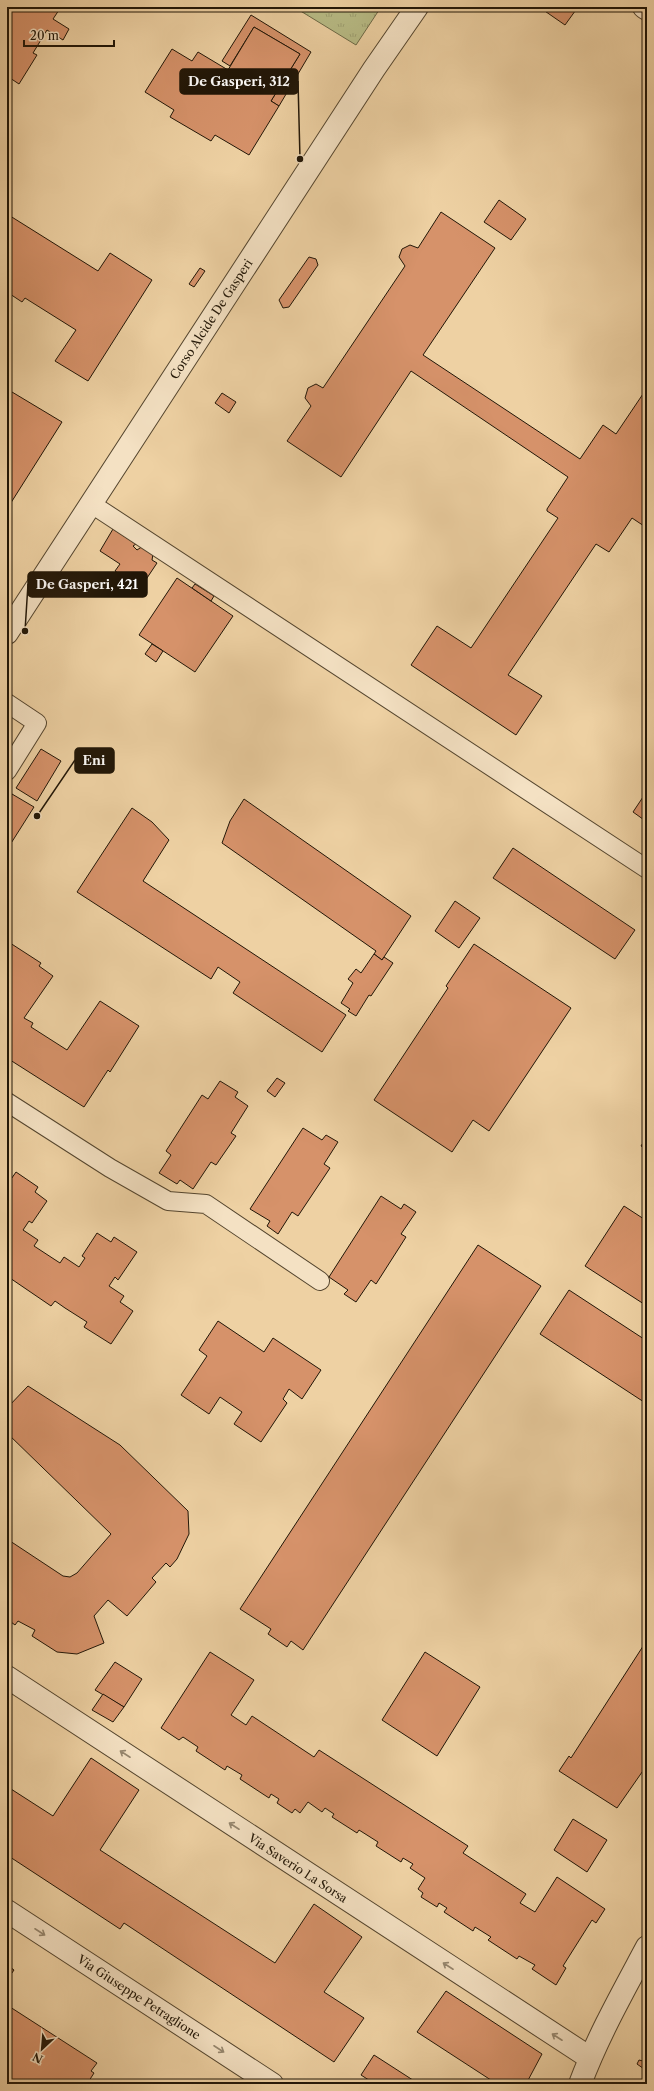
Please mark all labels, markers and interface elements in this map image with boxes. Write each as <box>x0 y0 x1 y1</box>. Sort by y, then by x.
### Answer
scale bar <box>24 22 114 48</box>
text: 20 m <box>30 28 59 43</box>
callout: De Gasperi, 312 <box>180 69 298 94</box>
text: De Gasperi, 312 <box>188 73 290 89</box>
street label: Corso Alcide De Gasperi <box>167 256 256 382</box>
callout: De Gasperi, 421 <box>28 572 147 597</box>
text: De Gasperi, 421 <box>36 576 138 592</box>
callout: Eni <box>75 748 114 773</box>
text: Eni <box>83 752 106 768</box>
one-way arrow <box>119 1750 131 1758</box>
one-way arrow <box>228 1821 240 1829</box>
street label: Via Saverio La Sorsa <box>245 1830 351 1906</box>
one-way arrow <box>34 1928 45 1936</box>
street label: Via Giuseppe Petraglione <box>74 1951 204 2043</box>
one-way arrow <box>443 1962 454 1970</box>
north arrow <box>22 2029 62 2069</box>
one-way arrow <box>552 2033 563 2041</box>
one-way arrow <box>213 2045 224 2053</box>
text: N <box>30 2049 45 2066</box>

